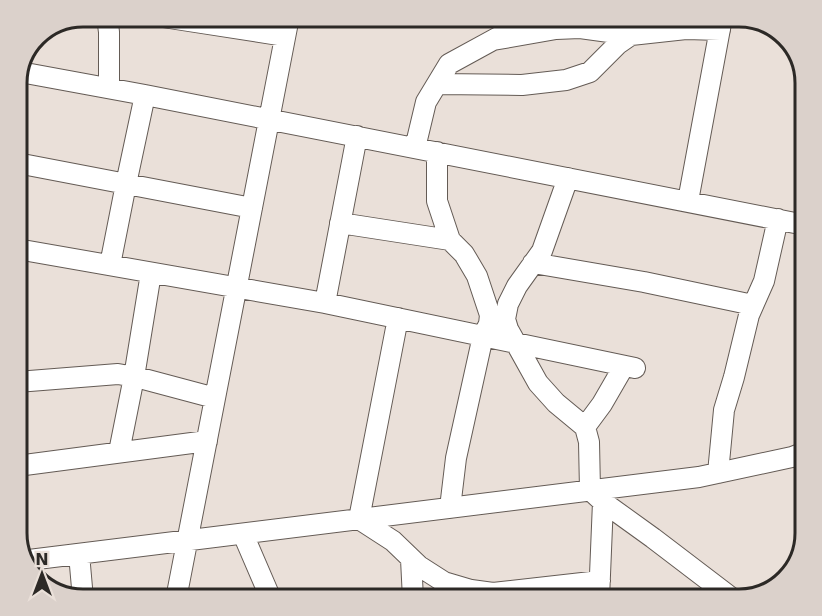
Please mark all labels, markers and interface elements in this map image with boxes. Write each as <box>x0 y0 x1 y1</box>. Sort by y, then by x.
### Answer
north arrow <box>12 544 72 604</box>
text: N <box>35 550 49 569</box>

